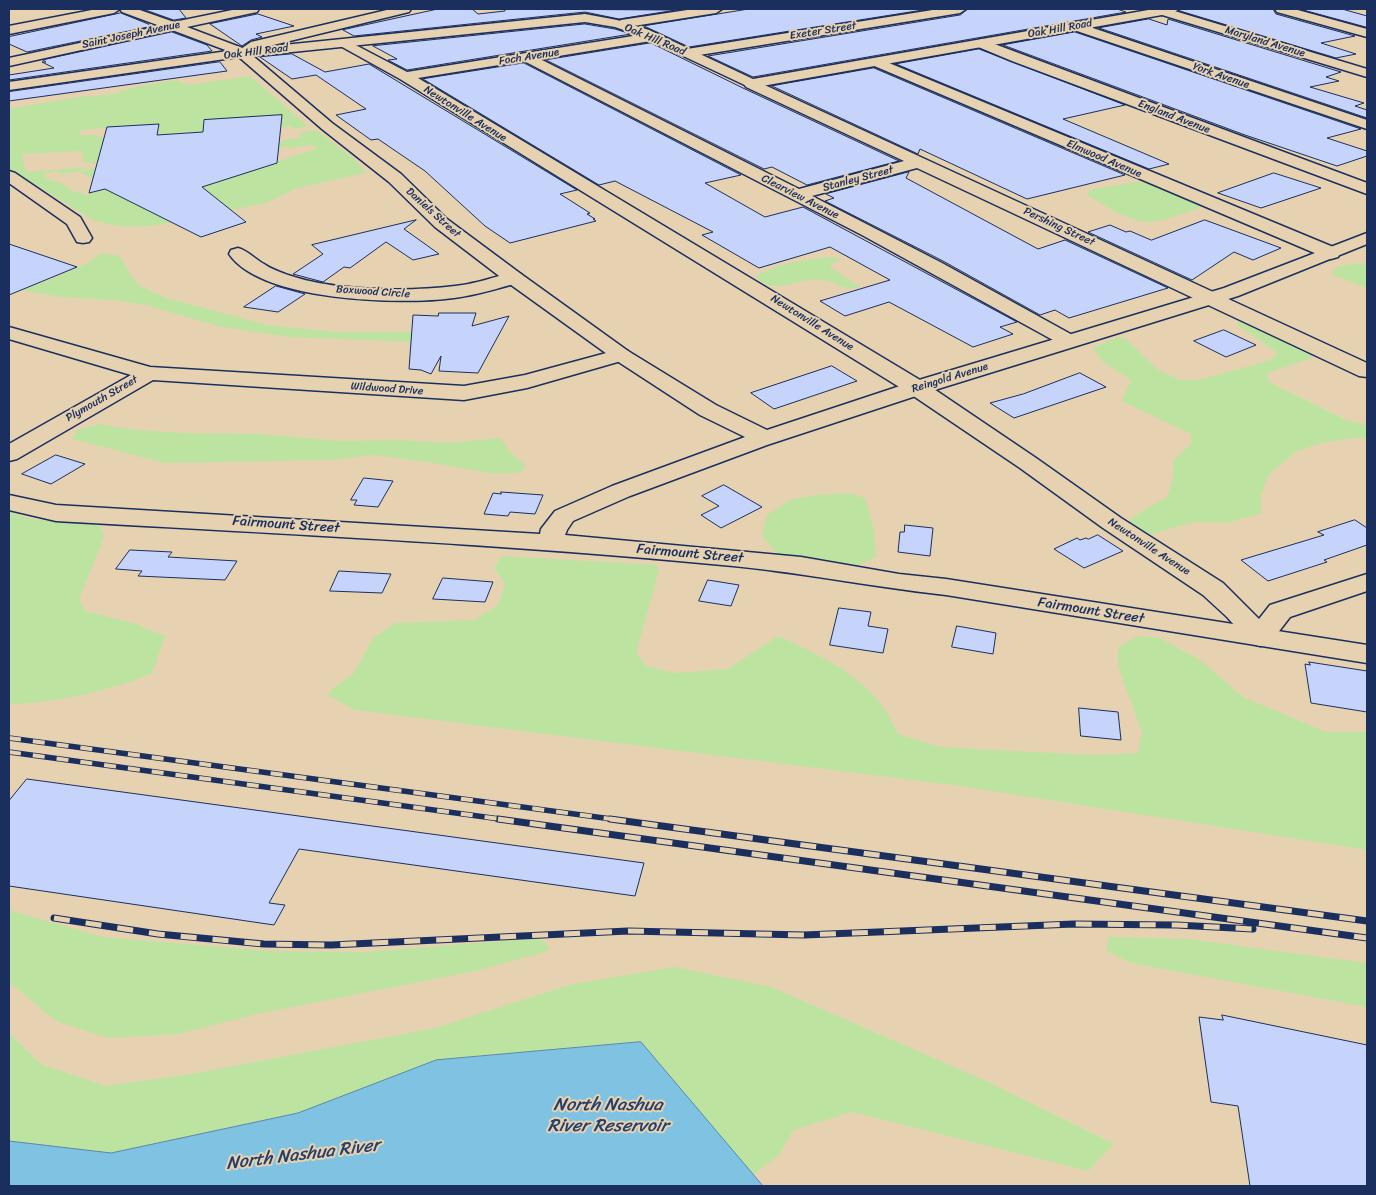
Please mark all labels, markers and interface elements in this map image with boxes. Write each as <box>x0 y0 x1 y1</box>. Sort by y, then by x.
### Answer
street label: Oak Hill Road <box>1027 17 1093 41</box>
street label: Saint Joseph Avenue <box>81 18 181 52</box>
street label: Exeter Street <box>789 19 857 43</box>
street label: Oak Hill Road <box>623 21 687 59</box>
street label: Maryland Avenue <box>1223 24 1307 60</box>
street label: Oak Hill Road <box>223 41 289 63</box>
street label: Foch Avenue <box>498 46 560 68</box>
street label: York Avenue <box>1191 60 1251 92</box>
street label: Newtonville Avenue <box>421 83 509 145</box>
street label: England Avenue <box>1136 97 1212 137</box>
street label: Elmwood Avenue <box>1064 137 1144 181</box>
street label: Stanley Street <box>821 163 895 195</box>
street label: Clearview Avenue <box>759 172 841 222</box>
street label: Daniels Street <box>403 185 463 241</box>
street label: Pershing Street <box>1021 205 1097 249</box>
street label: Boxwood Circle <box>336 283 410 301</box>
street label: Newtonville Avenue <box>768 292 856 354</box>
street label: Reingold Avenue <box>910 360 990 396</box>
street label: Plymouth Street <box>64 373 140 425</box>
street label: Wildwood Drive <box>350 380 424 398</box>
street label: Fairmount Street <box>232 513 340 537</box>
street label: Newtonville Avenue <box>1105 516 1193 578</box>
street label: Fairmount Street <box>636 541 744 567</box>
street label: Fairmount Street <box>1037 594 1145 628</box>
water label: North Nashua River Reservoir <box>548 1094 668 1136</box>
water label: North Nashua River <box>225 1135 381 1175</box>

